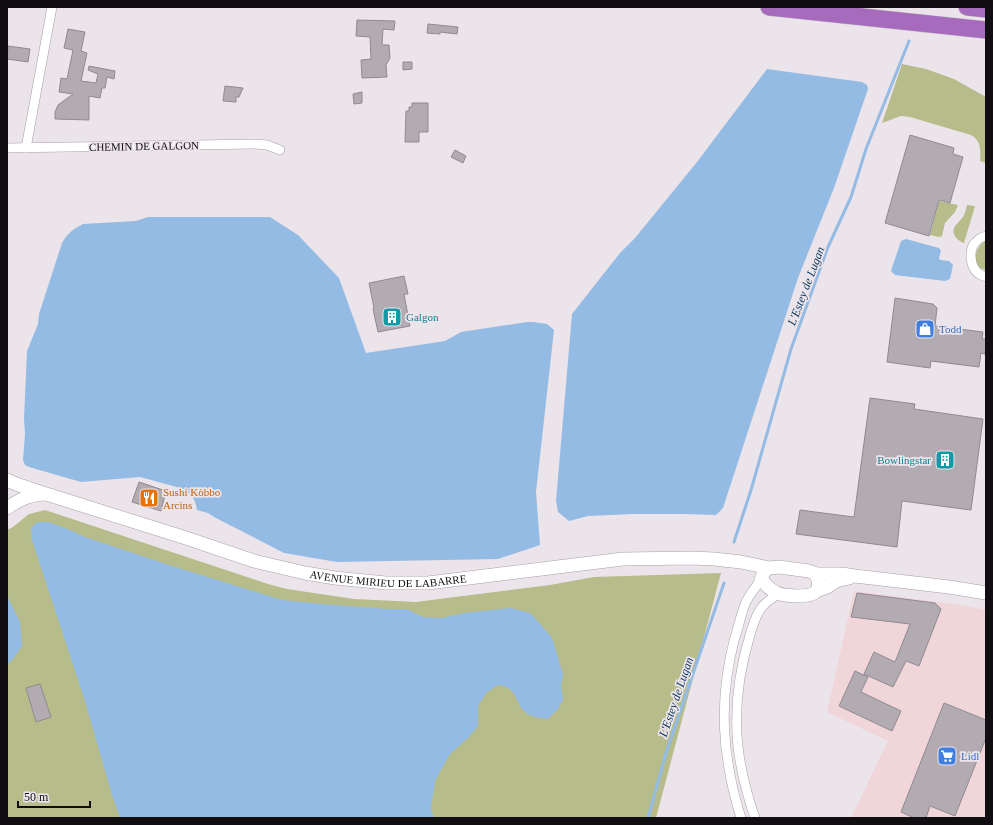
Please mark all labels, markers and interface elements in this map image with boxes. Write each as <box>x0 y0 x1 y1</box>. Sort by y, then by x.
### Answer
street label: CHEMIN DE GALGON <box>89 139 199 153</box>
water label: L'Estey de Lugan <box>784 245 827 328</box>
building icon: Galgon <box>381 306 403 328</box>
place label: Galgon <box>406 311 439 323</box>
shop icon: Todd <box>914 318 936 340</box>
place label: Todd <box>939 323 962 335</box>
building icon: Bowlingstar <box>934 449 956 471</box>
place label: Bowlingstar <box>877 454 931 466</box>
place label: Sushi Kòbbo Arcins <box>163 486 221 511</box>
restaurant icon: Sushi Kòbbo Arcins <box>138 487 160 509</box>
street label: AVENUE MIRIEU DE LABARRE <box>309 568 467 589</box>
water label: L'Estey de Lugan <box>656 655 696 740</box>
supermarket icon: Lidl <box>936 745 958 767</box>
place label: Lidl <box>961 750 979 762</box>
scale bar <box>18 783 90 809</box>
text: 50 m <box>24 790 49 804</box>

